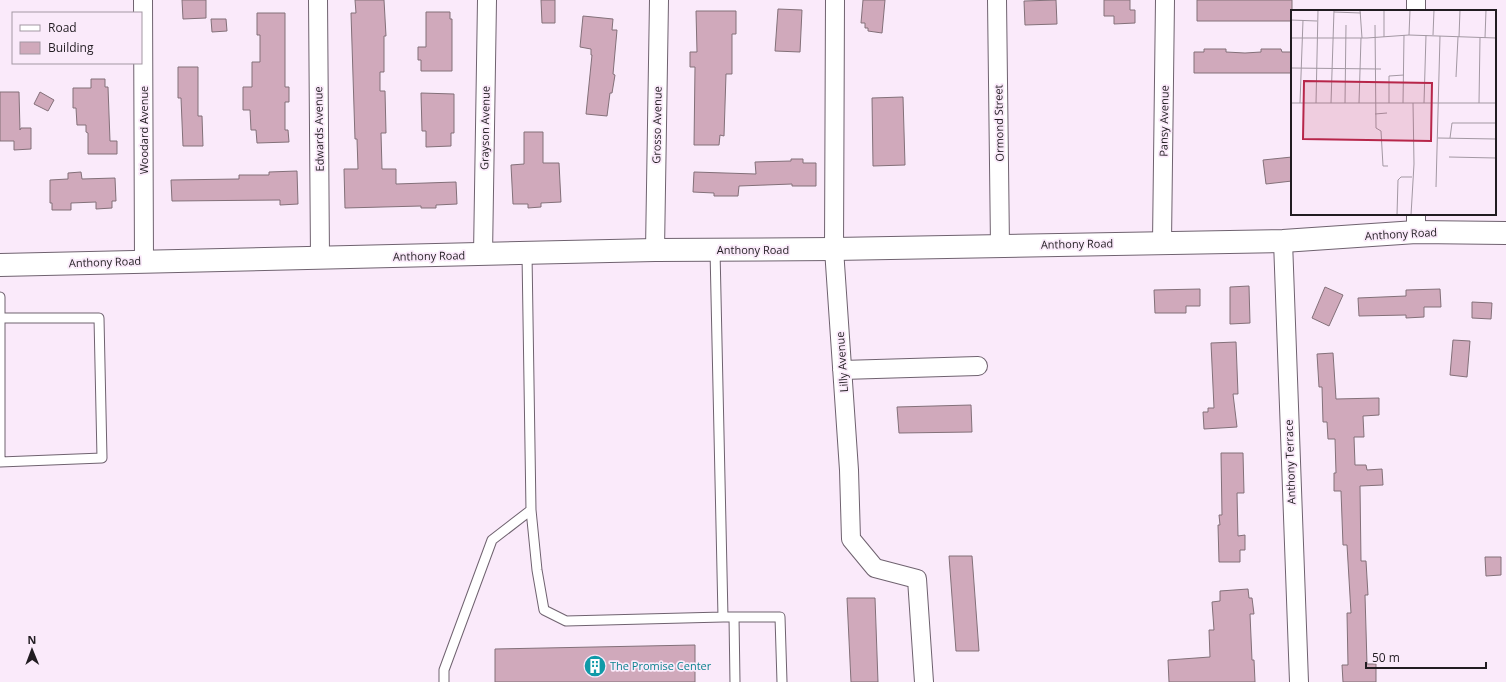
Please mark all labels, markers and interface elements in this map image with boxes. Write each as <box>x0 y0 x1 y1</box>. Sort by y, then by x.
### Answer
inset map <box>1291 10 1496 215</box>
legend <box>12 12 142 64</box>
text: Road <box>48 19 77 36</box>
text: Building <box>48 39 94 56</box>
street label: Ormond Street <box>990 84 1007 162</box>
street label: Pansy Avenue <box>1155 85 1172 157</box>
street label: Woodard Avenue <box>136 86 151 174</box>
street label: Edwards Avenue <box>310 86 327 172</box>
street label: Grayson Avenue <box>476 86 493 170</box>
street label: Grosso Avenue <box>648 86 665 164</box>
street label: Anthony Road <box>1364 224 1437 243</box>
street label: Anthony Road <box>1041 235 1113 252</box>
street label: Anthony Road <box>717 242 789 257</box>
street label: Anthony Road <box>393 247 465 264</box>
street label: Anthony Road <box>69 253 141 270</box>
street label: Lilly Avenue <box>832 331 851 393</box>
street label: Anthony Terrace <box>1281 419 1298 505</box>
north arrow <box>12 630 52 670</box>
text: N <box>27 632 36 647</box>
scale bar <box>1366 644 1486 670</box>
text: 50 m <box>1372 649 1400 666</box>
building icon: The Promise Center <box>582 653 608 679</box>
place label: The Promise Center <box>610 658 712 673</box>

